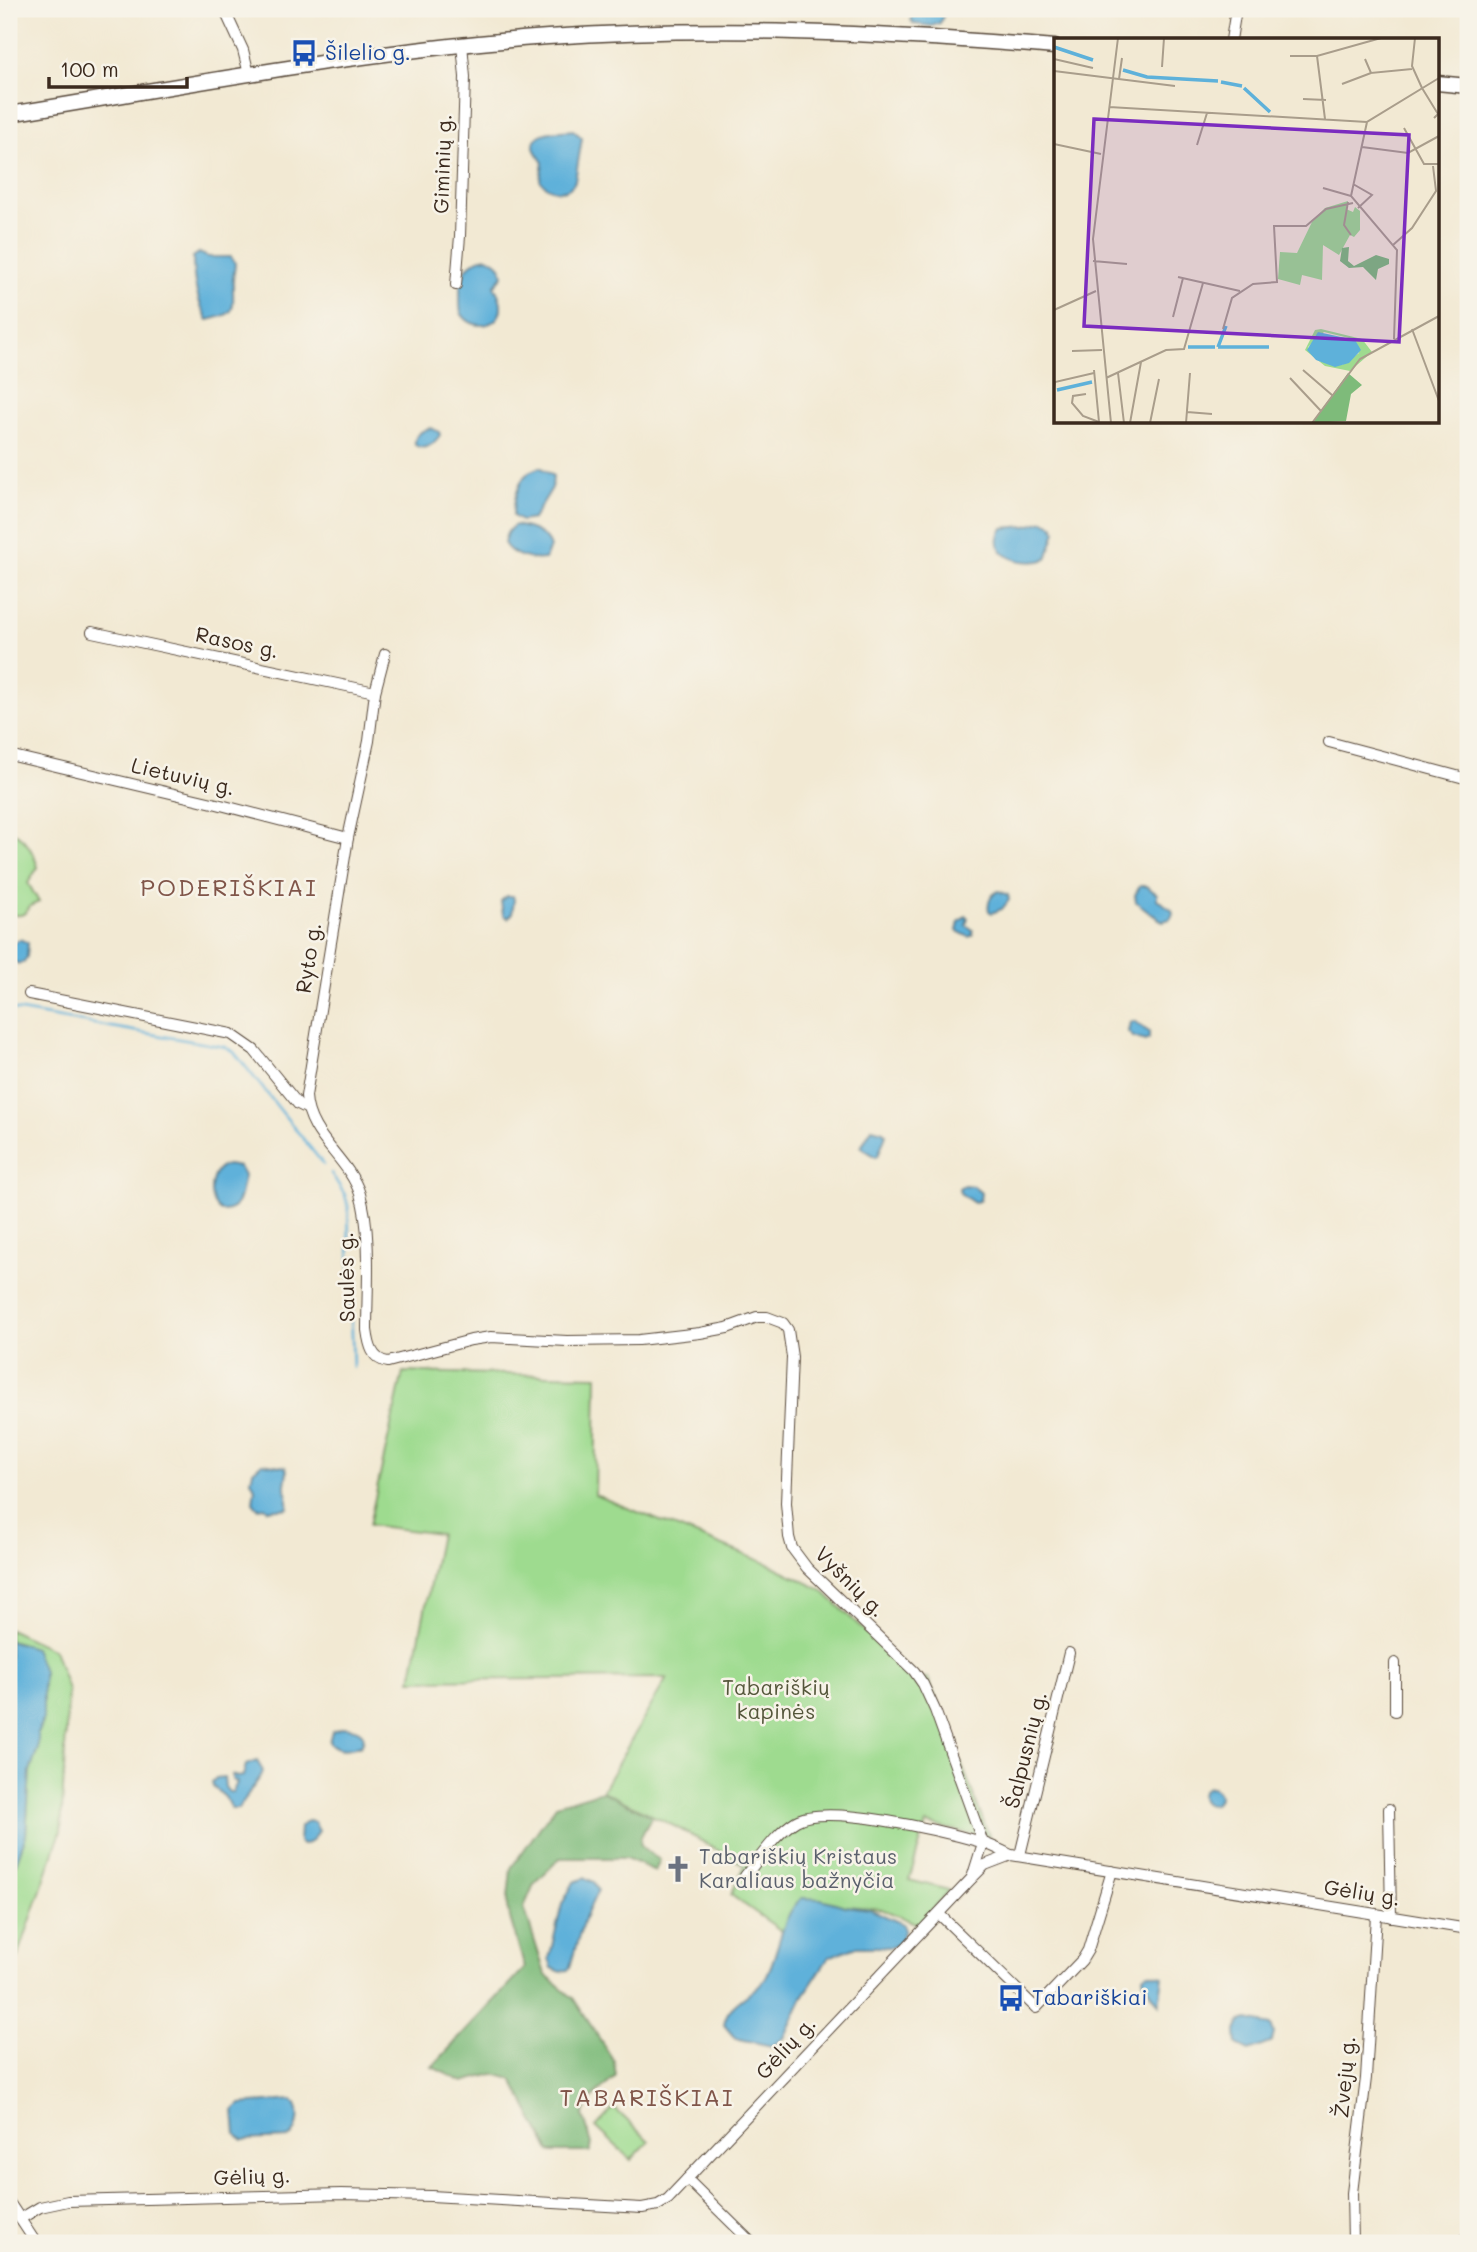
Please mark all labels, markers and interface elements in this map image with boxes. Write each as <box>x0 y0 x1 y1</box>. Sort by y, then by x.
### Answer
bus stop icon: Šilelio g. <box>289 38 319 68</box>
place label: Šilelio g. <box>325 38 411 65</box>
inset map <box>1054 38 1438 424</box>
scale bar <box>49 46 187 90</box>
text: 100 m <box>60 55 119 82</box>
street label: Giminių g. <box>426 114 457 214</box>
street label: Rasos g. <box>193 620 281 664</box>
street label: Lietuvių g. <box>129 751 238 801</box>
district label: PODERIŠKIAI <box>140 871 318 902</box>
street label: Ryto g. <box>289 920 326 995</box>
street label: Saulės g. <box>331 1232 360 1322</box>
street label: Vyšnių g. <box>810 1540 892 1622</box>
park label: Tabariškių kapinės <box>722 1673 830 1724</box>
street label: Šalpusnių g. <box>997 1688 1052 1811</box>
place label: Tabariškių Kristaus Karaliaus bažnyčia <box>699 1842 897 1893</box>
church icon: Tabariškių Kristaus Karaliaus bažnyčia <box>663 1854 693 1884</box>
street label: Gėlių g. <box>1322 1872 1402 1911</box>
bus stop icon: Tabariškiai <box>996 1983 1026 2013</box>
place label: Tabariškiai <box>1032 1983 1148 2010</box>
street label: Gėlių g. <box>749 2010 821 2084</box>
street label: Žvejų g. <box>1326 2035 1361 2119</box>
district label: TABARIŠKIAI <box>559 2081 735 2112</box>
street label: Gėlių g. <box>213 2161 291 2190</box>

